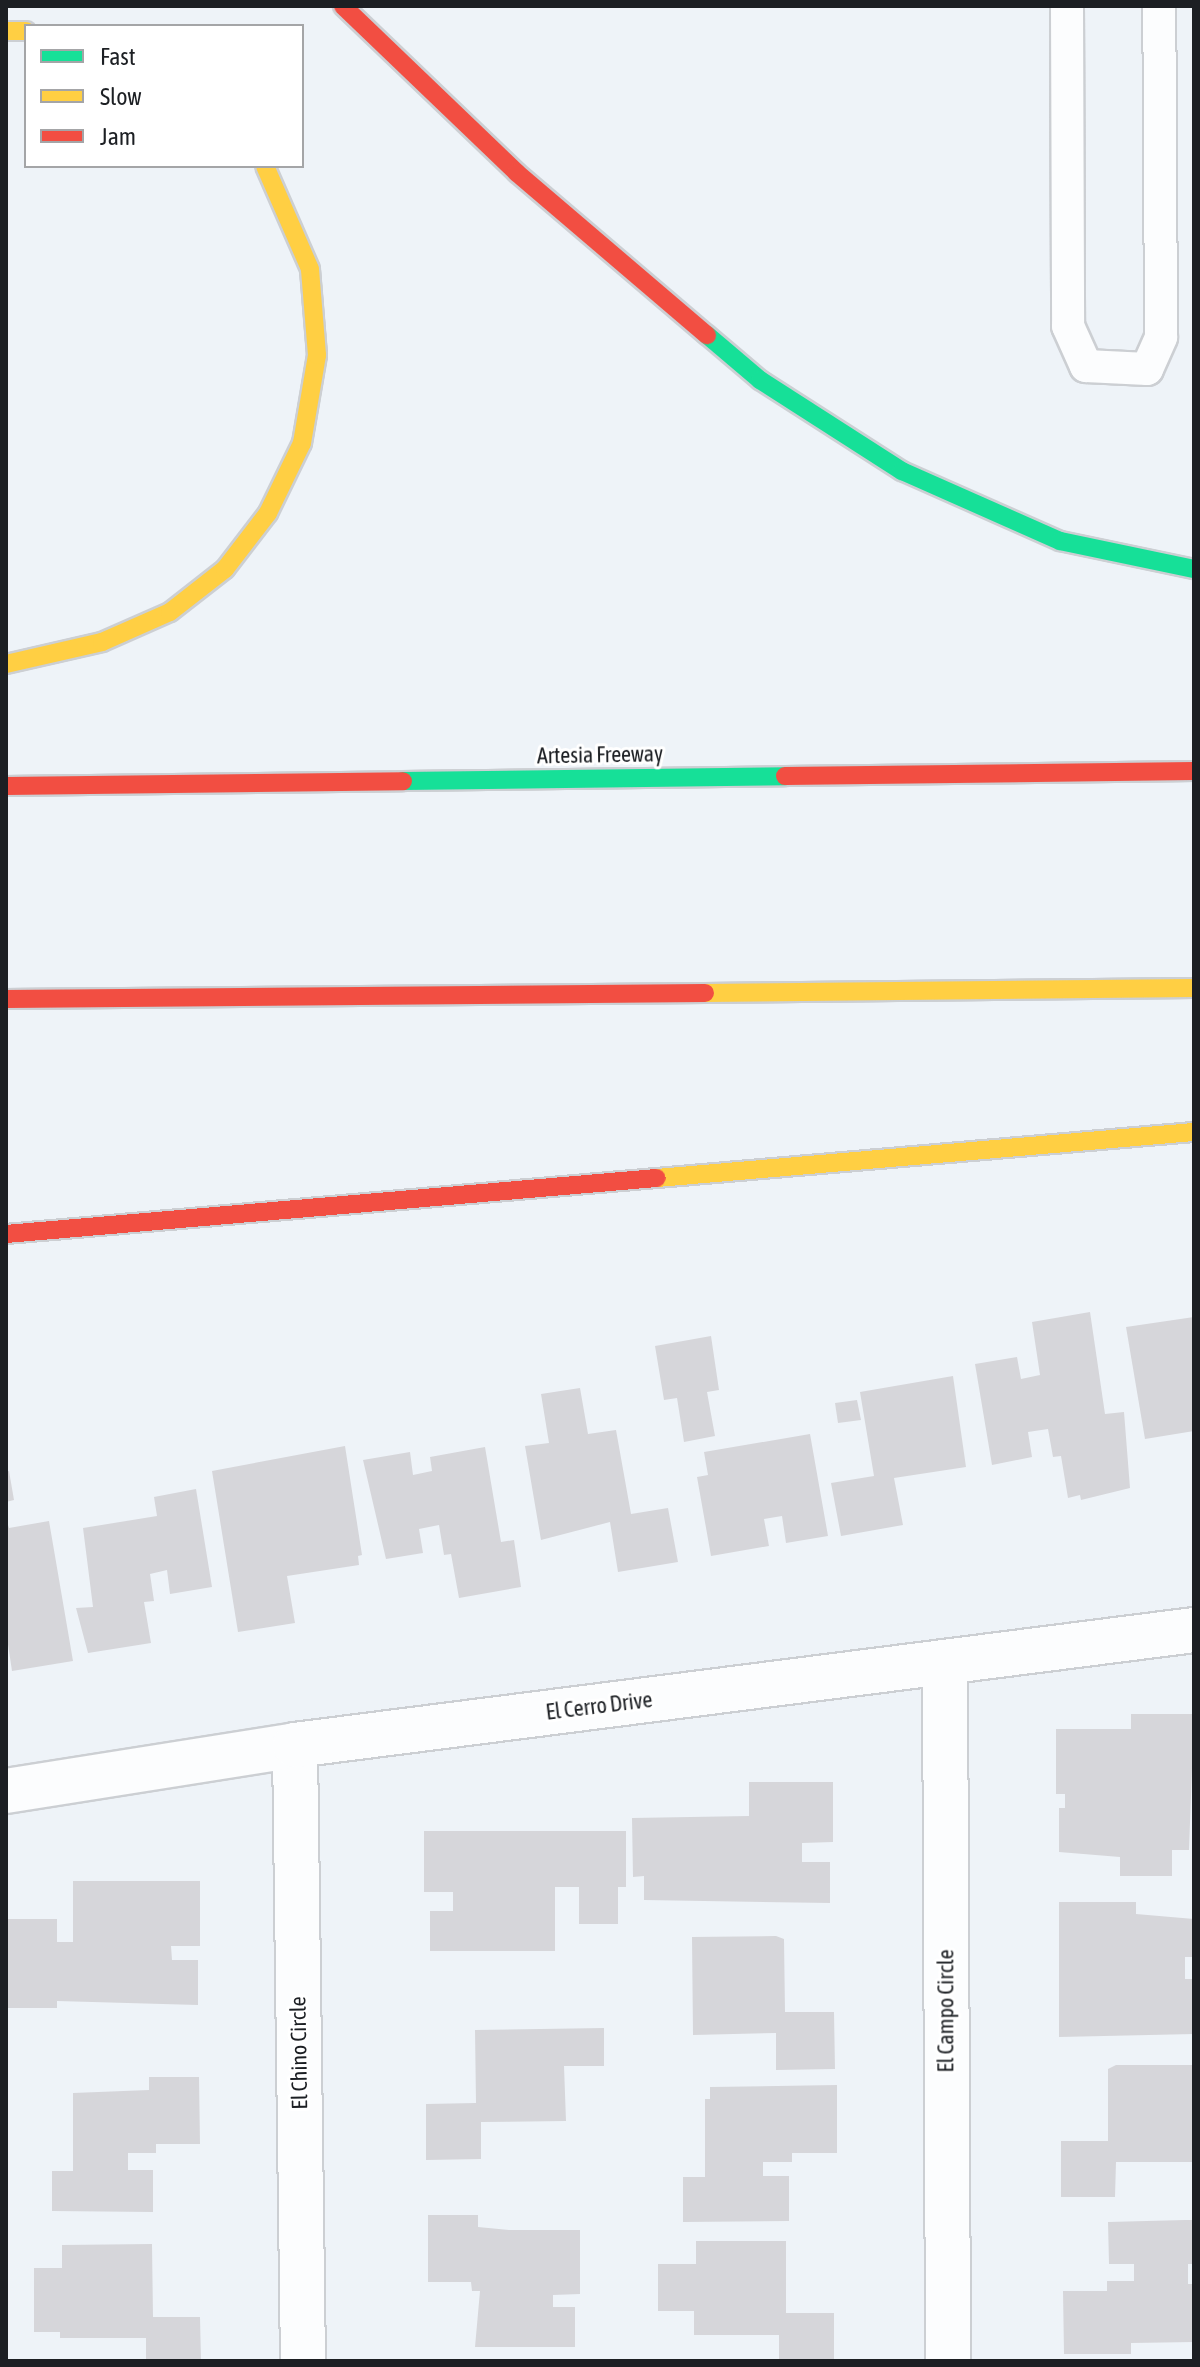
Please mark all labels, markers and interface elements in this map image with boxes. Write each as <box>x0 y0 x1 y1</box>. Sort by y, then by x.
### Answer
legend <box>24 24 304 168</box>
text: Fast <box>100 43 136 70</box>
text: Slow <box>100 83 142 110</box>
text: Jam <box>100 123 136 150</box>
street label: Artesia Freeway <box>537 741 663 769</box>
street label: El Cerro Drive <box>544 1686 654 1726</box>
street label: El Campo Circle <box>933 1949 959 2073</box>
street label: El Chino Circle <box>285 1996 313 2110</box>

